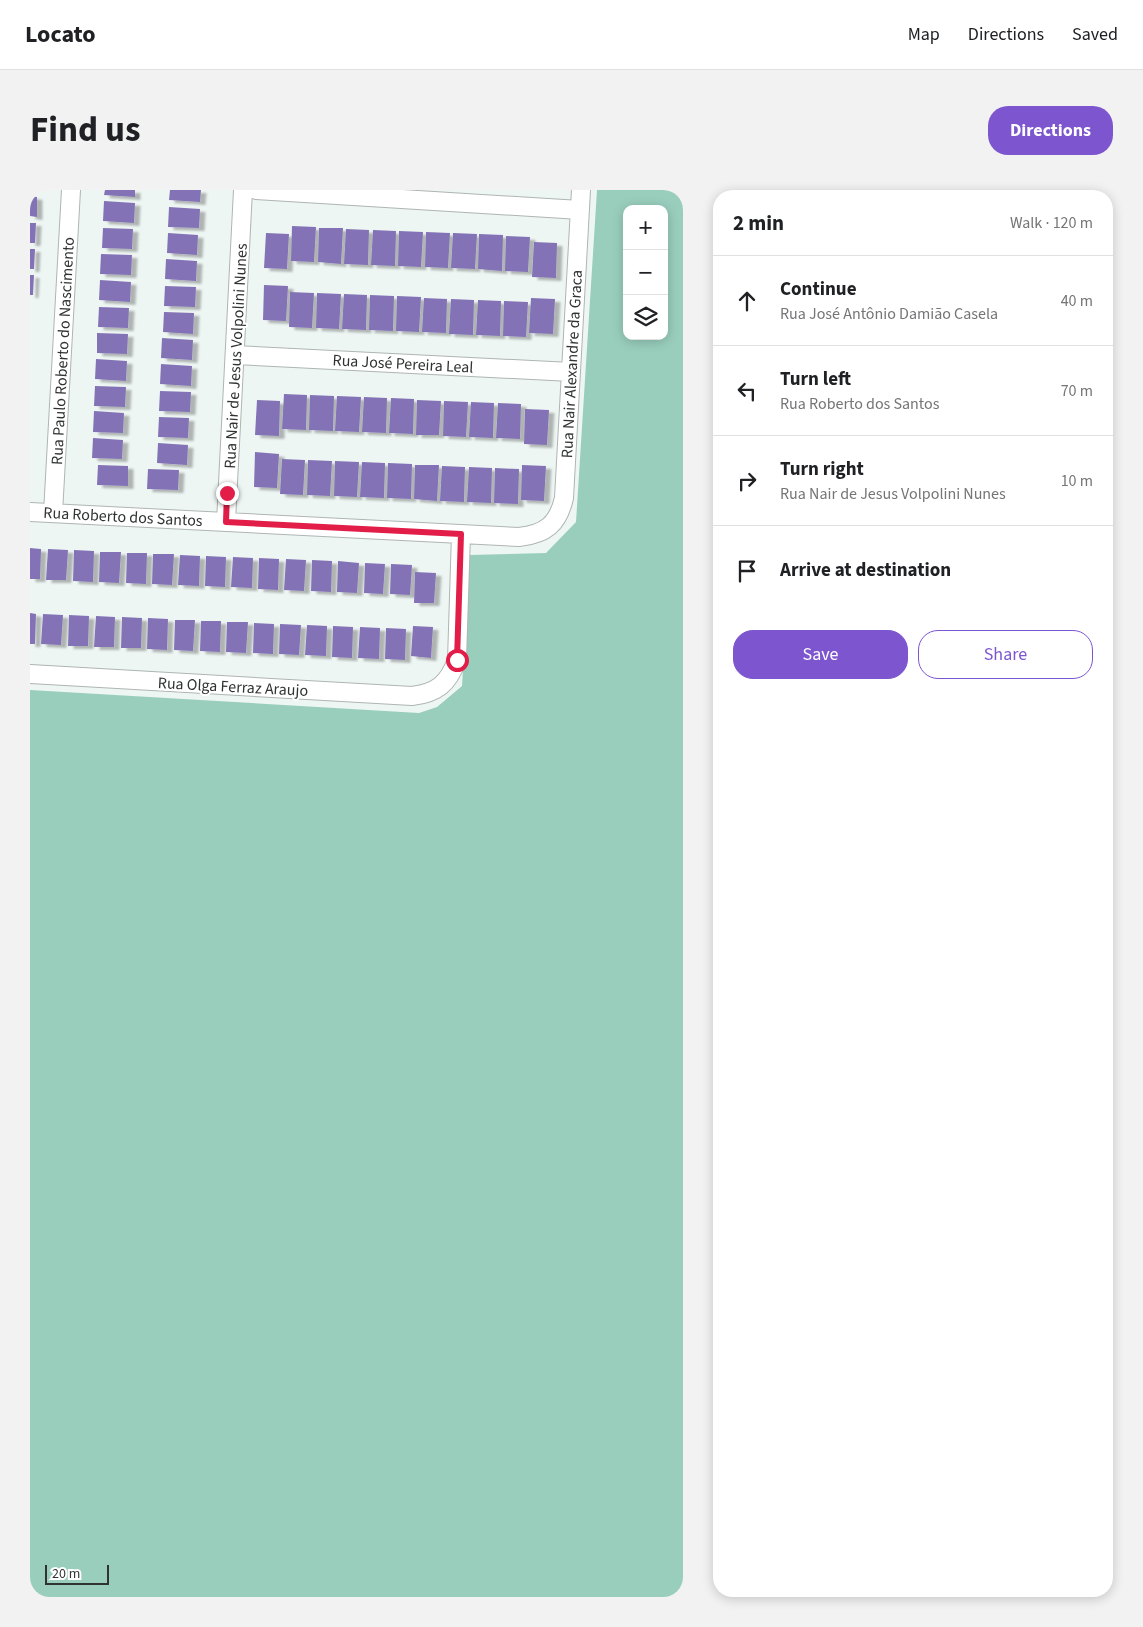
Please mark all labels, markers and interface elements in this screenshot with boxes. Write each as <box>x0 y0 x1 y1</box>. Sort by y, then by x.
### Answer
text: Locato <box>25 17 96 52</box>
text: Map <box>908 22 940 47</box>
text: Directions <box>968 22 1044 47</box>
text: Saved <box>1072 22 1118 47</box>
text: Find us <box>30 105 140 155</box>
button: Directions <box>988 106 1113 155</box>
map controls <box>623 205 668 340</box>
button: + <box>623 205 668 250</box>
text: 2 min <box>733 208 784 238</box>
text: Walk · 120 m <box>1010 212 1093 234</box>
street label: Rua Paulo Roberto do Nascimento <box>46 237 80 466</box>
street label: Rua Nair de Jesus Volpolini Nunes <box>219 242 253 469</box>
button: − <box>623 250 668 295</box>
street label: Rua Nair Alexandre da Graca <box>556 269 588 459</box>
text: Continue <box>780 276 857 303</box>
icon: ahead <box>733 287 761 315</box>
text: 40 m <box>1061 290 1093 312</box>
button: layers <box>623 295 668 340</box>
text: Rua José Antônio Damião Casela <box>780 303 998 325</box>
street label: Rua José Pereira Leal <box>332 349 474 379</box>
text: Turn left <box>780 366 851 393</box>
icon: left <box>733 377 761 405</box>
text: 70 m <box>1061 380 1093 402</box>
text: Rua Roberto dos Santos <box>780 393 939 415</box>
text: Turn right <box>780 456 864 483</box>
icon: right <box>733 467 761 495</box>
text: 10 m <box>1061 470 1093 492</box>
route end <box>216 482 239 505</box>
text: Rua Nair de Jesus Volpolini Nunes <box>780 483 1006 505</box>
street label: Rua Roberto dos Santos <box>43 502 203 532</box>
icon: arrive <box>733 557 761 585</box>
text: Arrive at destination <box>780 557 951 584</box>
button: Save <box>733 630 908 679</box>
button: Share <box>918 630 1093 679</box>
route start <box>446 649 469 672</box>
street label: Rua Olga Ferraz Araujo <box>157 672 309 702</box>
scale bar <box>45 1562 109 1585</box>
text: 20 m <box>52 1564 80 1584</box>

